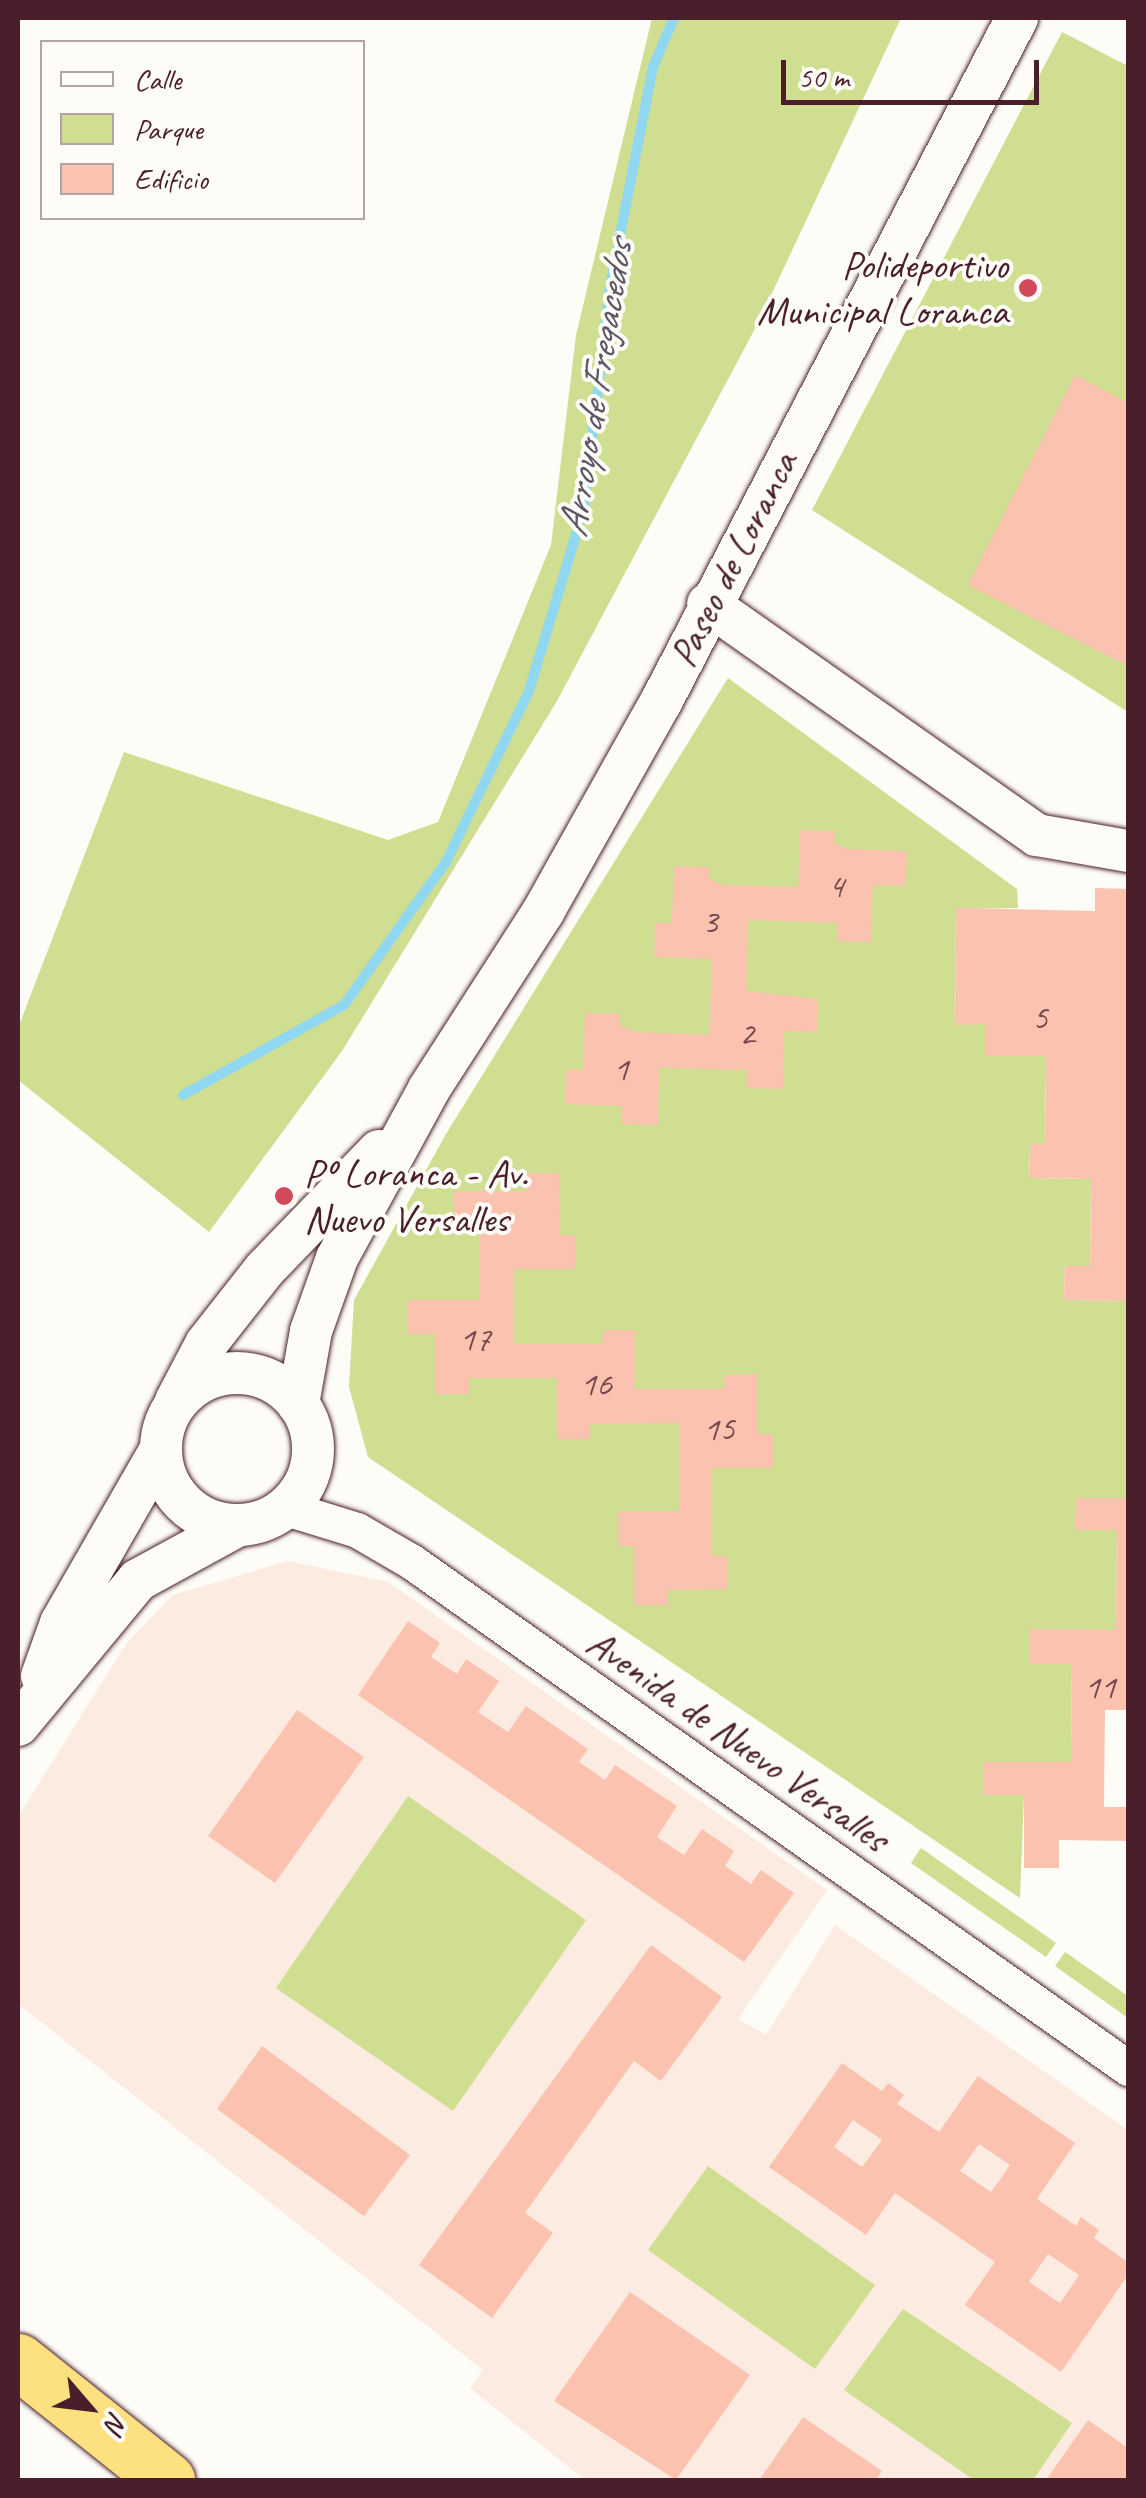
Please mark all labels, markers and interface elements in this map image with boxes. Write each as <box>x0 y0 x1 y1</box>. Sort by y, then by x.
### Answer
legend <box>40 40 365 220</box>
scale bar <box>786 40 1044 102</box>
text: 50 m <box>798 58 849 96</box>
text: Calle <box>134 60 181 98</box>
text: Parque <box>134 110 203 148</box>
text: Edificio <box>134 160 208 198</box>
water label: Arroyo de Fregacedos <box>548 237 644 541</box>
place label: Polideportivo Municipal Loranca <box>758 241 1008 335</box>
marker: Polideportivo Municipal Loranca <box>1017 277 1039 299</box>
street label: Paseo de Loranca <box>658 444 808 674</box>
house number: 4 <box>828 865 844 907</box>
house number: 3 <box>702 901 718 943</box>
house number: 5 <box>1032 997 1048 1039</box>
house number: 2 <box>739 1012 755 1054</box>
house number: 1 <box>613 1048 629 1090</box>
place label: Pº Loranca - Av. Nuevo Versalles <box>304 1149 528 1243</box>
marker: Pº Loranca - Av. Nuevo Versalles <box>273 1185 295 1207</box>
house number: 17 <box>459 1318 491 1360</box>
house number: 16 <box>580 1363 612 1405</box>
house number: 15 <box>703 1408 735 1450</box>
street label: Avenida de Nuevo Versalles <box>578 1618 898 1862</box>
house number: 11 <box>1084 1666 1116 1708</box>
north arrow <box>40 2358 140 2458</box>
text: N <box>97 2406 136 2438</box>

